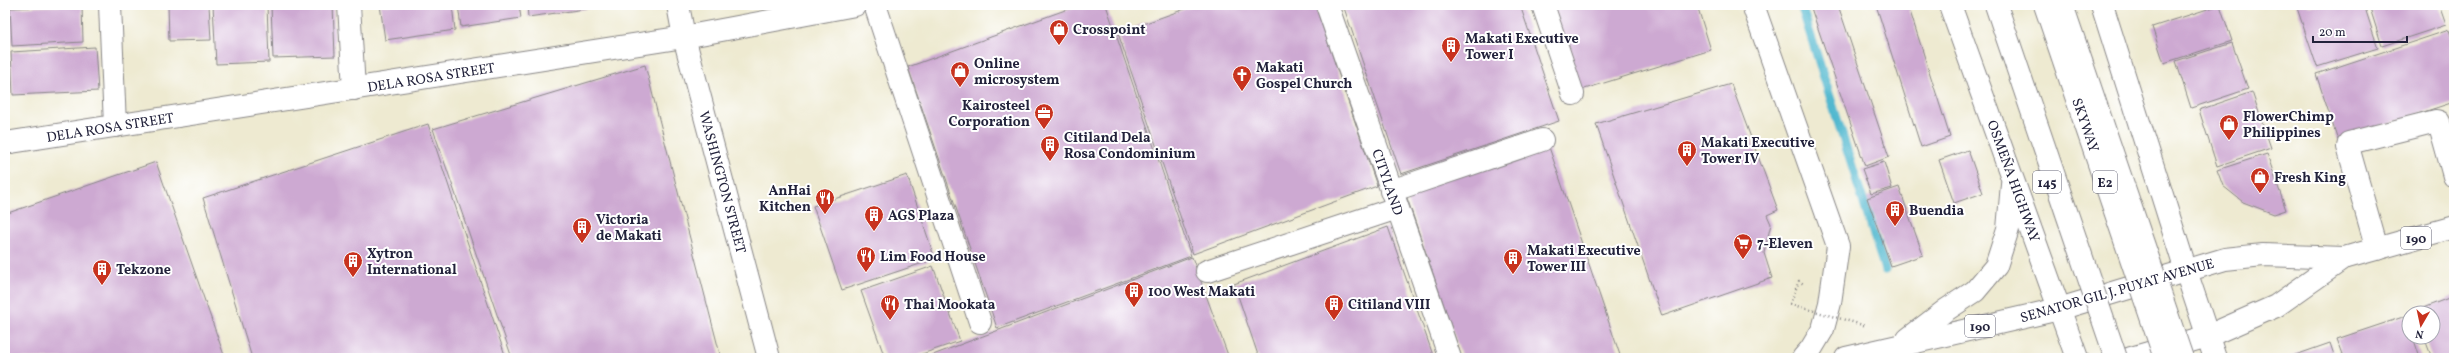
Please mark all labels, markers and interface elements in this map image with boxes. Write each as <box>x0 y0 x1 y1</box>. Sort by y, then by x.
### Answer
shop icon: Crosspoint <box>1048 18 1070 46</box>
scale bar <box>2313 18 2407 44</box>
place label: Crosspoint <box>1073 21 1146 40</box>
text: 20 m <box>2319 25 2346 41</box>
place label: Makati Executive Tower I <box>1465 30 1579 65</box>
building icon: Makati Executive Tower I <box>1440 35 1462 63</box>
place label: Online microsystem <box>974 55 1060 90</box>
street label: DELA ROSA STREET <box>366 59 496 98</box>
place label: Makati Gospel Church <box>1256 59 1352 94</box>
shop icon: Online microsystem <box>949 60 971 88</box>
church icon: Makati Gospel Church <box>1231 64 1253 92</box>
street label: SKYWAY <box>2066 96 2103 155</box>
place label: Kairosteel Corporation <box>948 97 1030 132</box>
office icon: Kairosteel Corporation <box>1033 102 1055 130</box>
place label: FlowerChimp Philippines <box>2243 108 2334 143</box>
street label: DELA ROSA STREET <box>45 109 175 148</box>
street label: WASHINGTON STREET <box>693 109 750 256</box>
shop icon: FlowerChimp Philippines <box>2218 113 2240 141</box>
street label: OSMEÑA HIGHWAY <box>1982 118 2044 245</box>
place label: Citiland Dela Rosa Condominium <box>1064 129 1196 164</box>
building icon: Citiland Dela Rosa Condominium <box>1039 134 1061 162</box>
place label: Makati Executive Tower IV <box>1701 134 1815 169</box>
building icon: Makati Executive Tower IV <box>1676 139 1698 167</box>
street label: CITYLAND <box>1366 147 1407 218</box>
shop icon: Fresh King <box>2249 166 2271 194</box>
place label: Fresh King <box>2274 169 2346 188</box>
road number: 145 <box>2033 171 2061 193</box>
road number: E2 <box>2093 171 2117 193</box>
place label: AnHai Kitchen <box>759 182 811 217</box>
restaurant icon: AnHai Kitchen <box>814 187 836 215</box>
building icon: Buendia <box>1884 199 1906 227</box>
place label: Buendia <box>1909 202 1965 221</box>
building icon: AGS Plaza <box>863 204 885 232</box>
place label: AGS Plaza <box>888 207 955 226</box>
place label: Victoria de Makati <box>596 211 662 246</box>
building icon: Victoria de Makati <box>571 216 593 244</box>
road number: 190 <box>2401 227 2431 249</box>
supermarket icon: 7-Eleven <box>1732 232 1754 260</box>
place label: 7-Eleven <box>1757 235 1813 254</box>
place label: Makati Executive Tower III <box>1527 242 1641 277</box>
place label: Xytron International <box>367 245 457 280</box>
restaurant icon: Lim Food House <box>855 245 877 273</box>
building icon: Makati Executive Tower III <box>1502 247 1524 275</box>
place label: Lim Food House <box>880 248 986 267</box>
building icon: Xytron International <box>342 250 364 278</box>
street label: SENATOR GIL J. PUYAT AVENUE <box>2018 255 2217 328</box>
building icon: Tekzone <box>91 258 113 286</box>
place label: Tekzone <box>116 261 171 280</box>
building icon: 100 West Makati <box>1123 280 1145 308</box>
place label: 100 West Makati <box>1148 283 1255 302</box>
restaurant icon: Thai Mookata <box>879 293 901 321</box>
building icon: Citiland VIII <box>1323 293 1345 321</box>
place label: Thai Mookata <box>904 296 996 315</box>
place label: Citiland VIII <box>1348 296 1430 315</box>
north arrow <box>2401 305 2441 345</box>
road number: 190 <box>1965 315 1995 337</box>
text: N <box>2415 325 2425 341</box>

